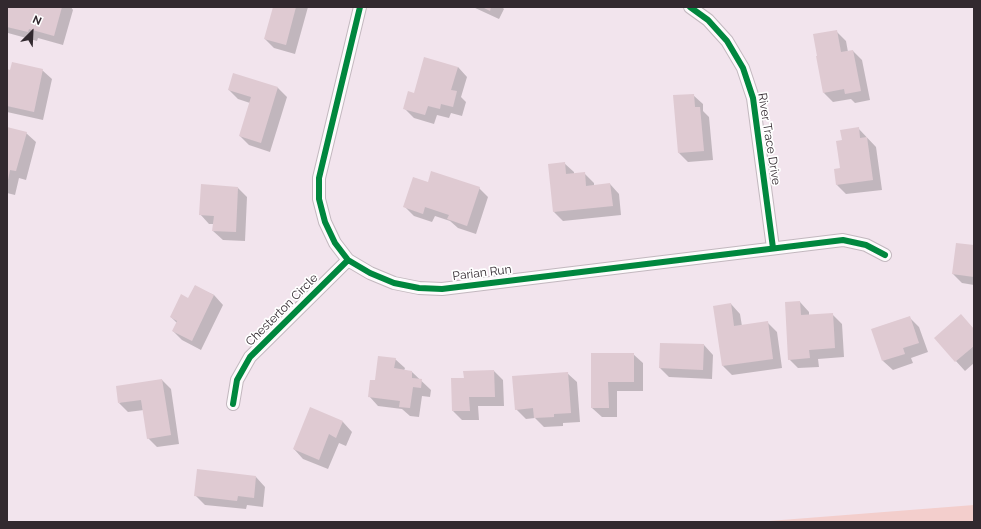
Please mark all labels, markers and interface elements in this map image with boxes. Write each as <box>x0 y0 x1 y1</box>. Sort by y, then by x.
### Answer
north arrow <box>12 12 52 52</box>
text: N <box>31 13 44 28</box>
street label: River Trace Drive <box>755 92 783 186</box>
street label: Parian Run <box>452 262 512 284</box>
street label: Chesterton Circle <box>243 271 321 349</box>

